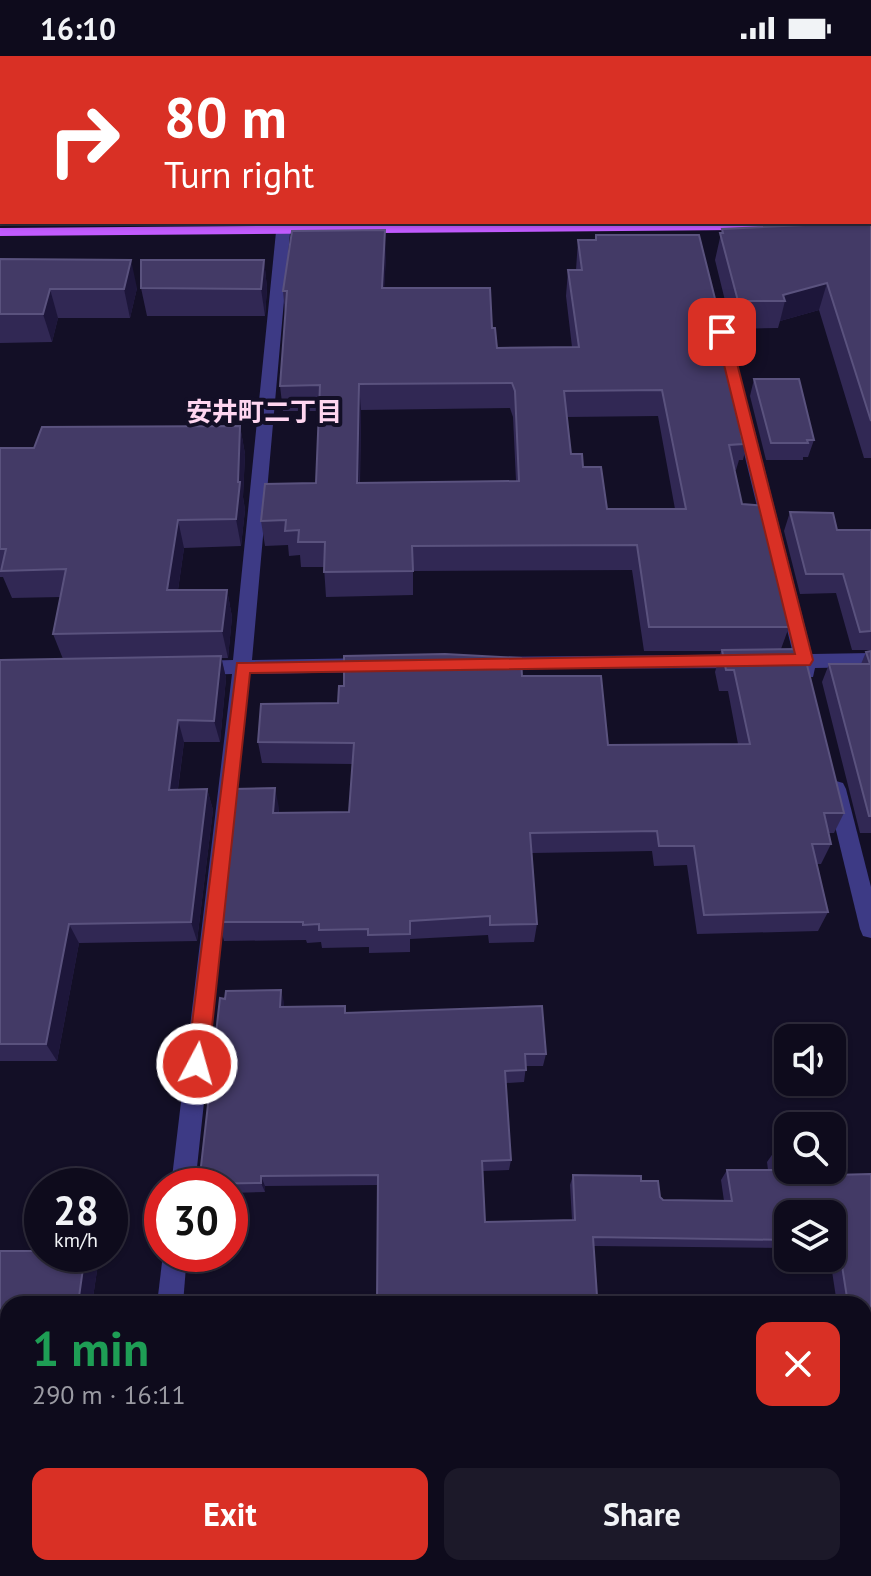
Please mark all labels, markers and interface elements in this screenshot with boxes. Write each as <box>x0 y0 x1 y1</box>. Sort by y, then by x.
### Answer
text: 16:10 <box>40 9 116 48</box>
text: 80 m <box>164 81 287 153</box>
icon: right <box>32 88 136 192</box>
text: Turn right <box>164 151 314 198</box>
pin <box>688 298 756 366</box>
icon: arrive <box>700 310 744 354</box>
district label: 安井町二丁目 <box>186 395 342 428</box>
position arrow <box>155 1022 239 1106</box>
map controls <box>774 1024 846 1272</box>
button: sound <box>774 1024 846 1096</box>
button: search <box>774 1112 846 1184</box>
speed limit sign: 30 <box>144 1168 248 1272</box>
text: 28 <box>53 1184 99 1236</box>
button: layers <box>774 1200 846 1272</box>
text: km/h <box>54 1227 98 1253</box>
text: 1 min <box>32 1317 149 1379</box>
button: close <box>756 1322 840 1406</box>
text: 290 m · 16:11 <box>32 1378 186 1411</box>
button: Exit <box>32 1468 428 1560</box>
button: Share <box>444 1468 840 1560</box>

